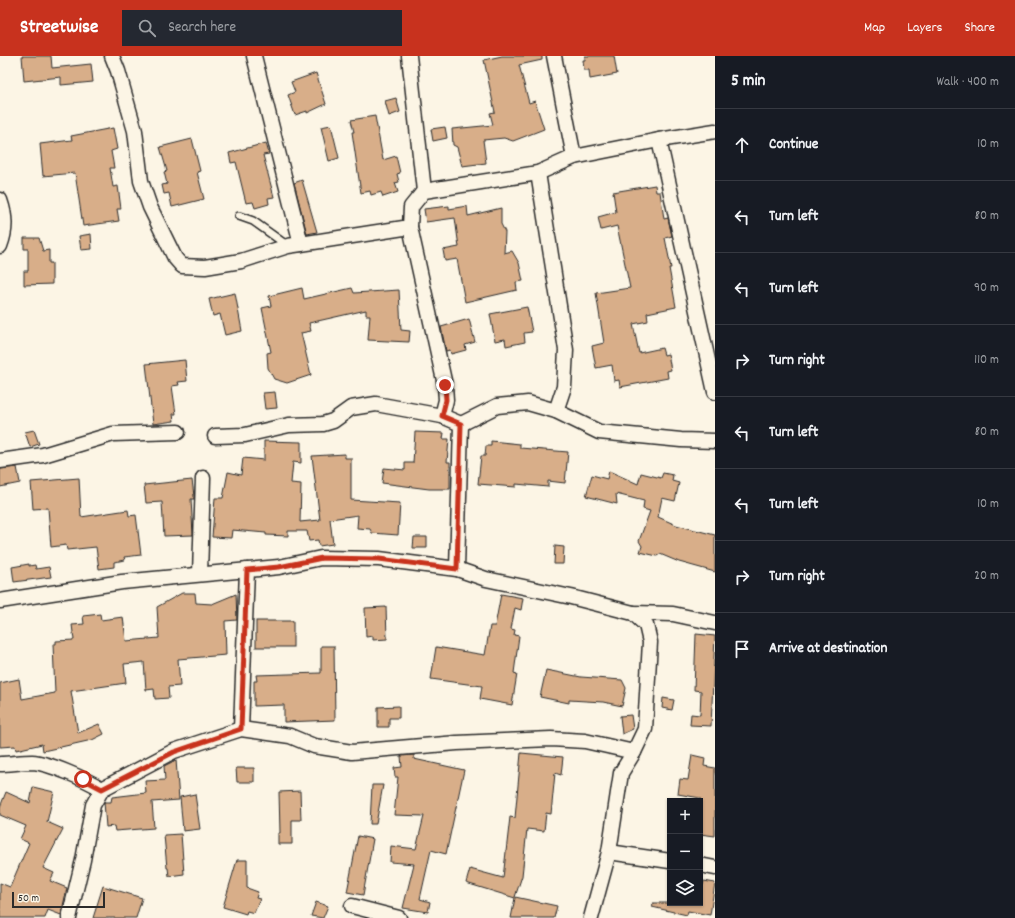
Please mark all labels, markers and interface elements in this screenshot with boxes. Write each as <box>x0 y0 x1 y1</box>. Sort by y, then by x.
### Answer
search box <box>122 10 402 46</box>
text: Streetwise <box>20 15 98 42</box>
icon: search <box>136 17 158 39</box>
text: Search here <box>168 17 236 39</box>
text: Map <box>864 18 885 38</box>
text: Layers <box>907 18 942 38</box>
text: Share <box>964 18 995 38</box>
text: 5 min <box>731 70 765 94</box>
text: Walk · 400 m <box>937 73 999 92</box>
icon: ahead <box>731 134 753 156</box>
text: Continue <box>769 134 818 156</box>
text: 10 m <box>977 135 999 154</box>
icon: left <box>731 206 753 228</box>
text: Turn left <box>769 206 818 228</box>
text: 80 m <box>975 207 999 226</box>
icon: left <box>731 278 753 300</box>
text: Turn left <box>769 278 818 300</box>
text: 90 m <box>974 279 999 298</box>
icon: right <box>731 350 753 372</box>
text: Turn right <box>769 350 825 372</box>
text: 110 m <box>974 351 999 370</box>
route end <box>436 376 454 394</box>
icon: left <box>731 422 753 444</box>
text: Turn left <box>769 422 818 444</box>
text: 80 m <box>975 423 999 442</box>
icon: left <box>731 494 753 516</box>
text: Turn left <box>769 494 818 516</box>
text: 10 m <box>977 495 999 514</box>
icon: right <box>731 566 753 588</box>
text: Turn right <box>769 566 825 588</box>
text: 20 m <box>974 567 999 586</box>
icon: arrive <box>731 638 753 660</box>
text: Arrive at destination <box>769 638 887 660</box>
route start <box>74 770 92 788</box>
map controls <box>667 798 703 906</box>
button: + <box>667 798 703 834</box>
button: − <box>667 834 703 870</box>
button: layers <box>667 870 703 906</box>
scale bar <box>12 890 105 909</box>
text: 50 m <box>18 891 39 907</box>

